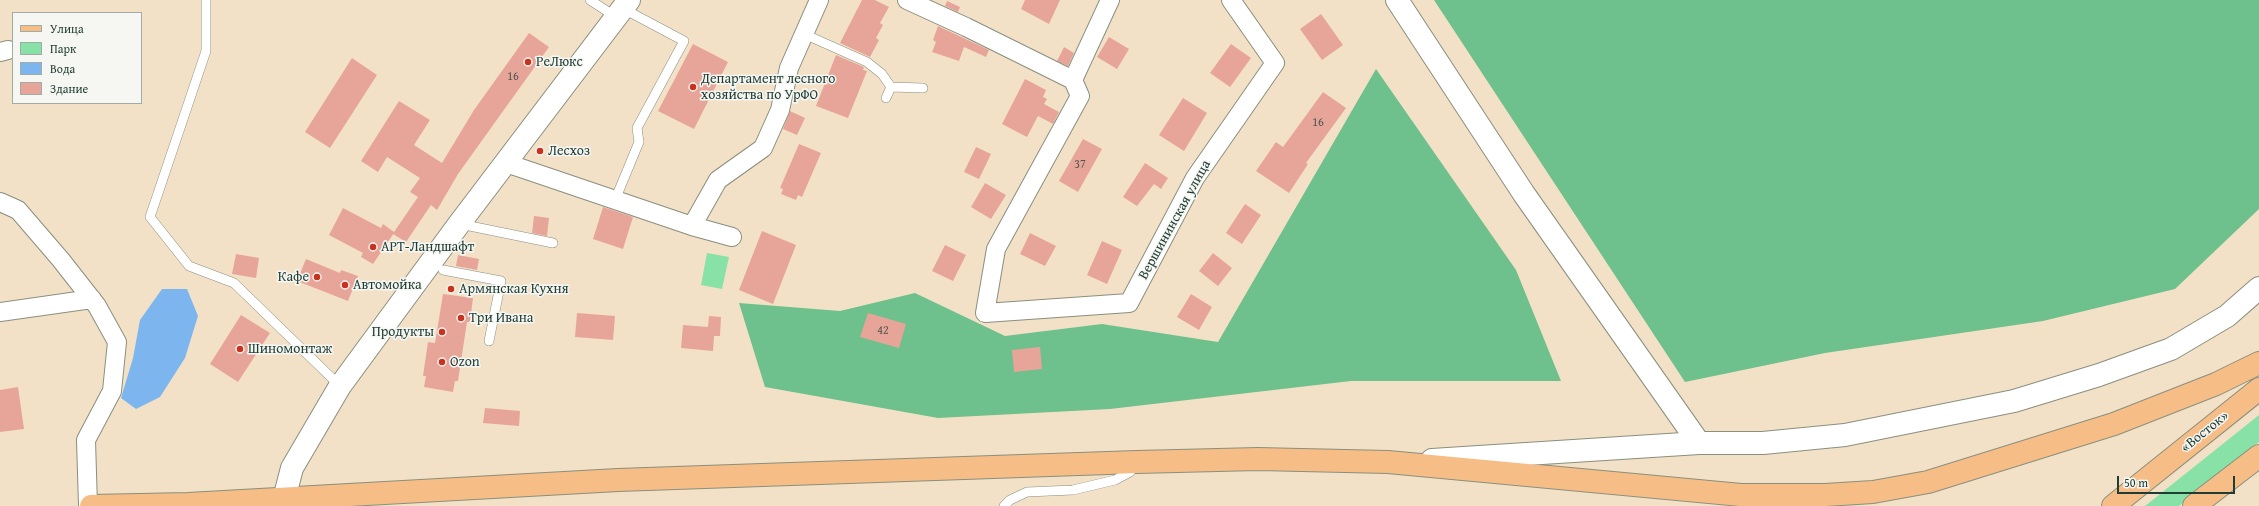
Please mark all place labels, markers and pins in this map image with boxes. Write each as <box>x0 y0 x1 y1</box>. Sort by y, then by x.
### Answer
place label: РеЛюкс <box>536 54 583 70</box>
marker: РеЛюкс <box>523 57 533 67</box>
place label: Департамент лесного хозяйства по УрФО <box>701 71 835 104</box>
marker: Департамент лесного хозяйства по УрФО <box>688 82 698 92</box>
place label: Лесхоз <box>548 143 590 159</box>
marker: Лесхоз <box>535 146 545 156</box>
place label: АРТ-Ландшафт <box>381 239 474 255</box>
marker: АРТ-Ландшафт <box>368 242 378 252</box>
place label: Кафе <box>278 269 309 285</box>
marker: Кафе <box>312 272 322 282</box>
place label: Автомойка <box>353 277 422 293</box>
marker: Автомойка <box>340 280 350 290</box>
place label: Армянская Кухня <box>459 281 569 297</box>
marker: Армянская Кухня <box>446 284 456 294</box>
place label: Три Ивана <box>469 310 534 326</box>
marker: Три Ивана <box>456 313 466 323</box>
place label: Продукты <box>372 324 434 340</box>
marker: Продукты <box>437 327 447 337</box>
place label: Шиномонтаж <box>248 341 332 357</box>
marker: Шиномонтаж <box>235 344 245 354</box>
place label: Ozon <box>450 354 480 370</box>
marker: Ozon <box>437 357 447 367</box>

